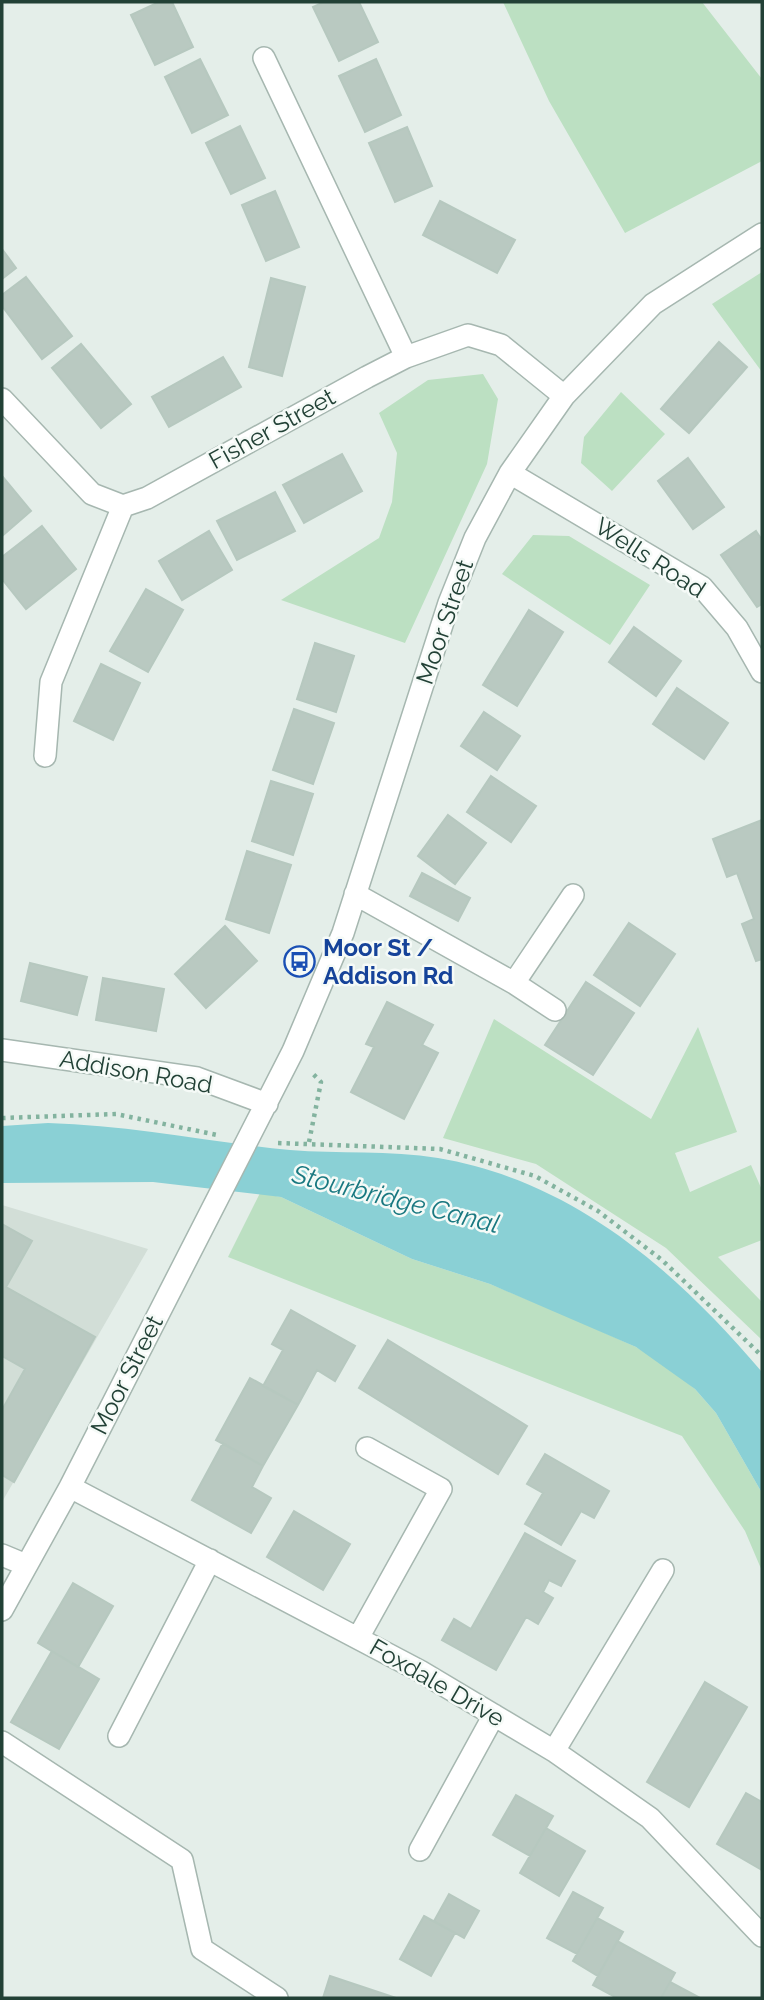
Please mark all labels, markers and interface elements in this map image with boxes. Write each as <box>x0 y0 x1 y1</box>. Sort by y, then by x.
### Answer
street label: Fisher Street <box>204 382 340 475</box>
street label: Wells Road <box>590 511 711 604</box>
street label: Moor Street <box>410 556 479 688</box>
place label: Moor St / Addison Rd <box>323 933 454 990</box>
bus stop icon: Moor St / Addison Rd <box>283 945 317 979</box>
street label: Addison Road <box>57 1044 215 1099</box>
water label: Stourbridge Canal <box>288 1159 503 1239</box>
street label: Moor Street <box>84 1310 169 1439</box>
street label: Foxdale Drive <box>365 1632 510 1733</box>

